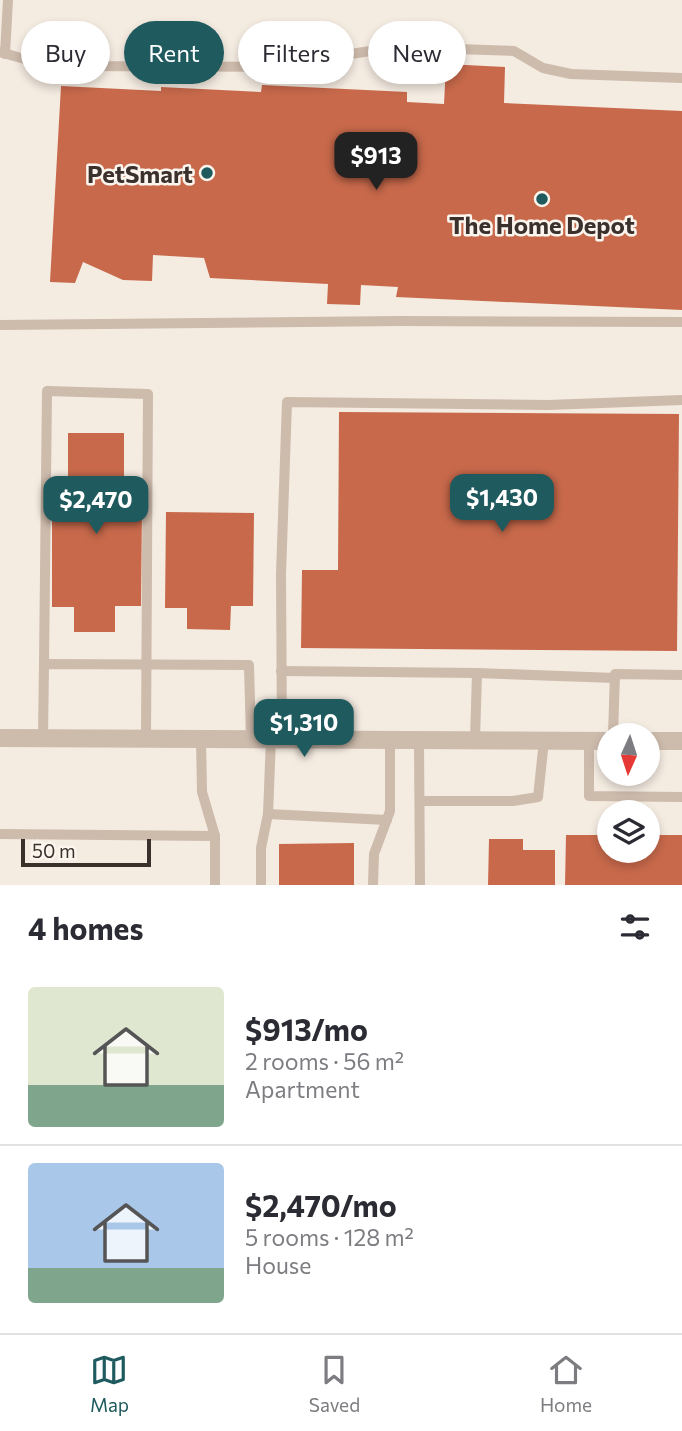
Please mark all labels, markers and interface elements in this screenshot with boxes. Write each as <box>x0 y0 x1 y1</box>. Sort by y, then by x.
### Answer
chip: Buy <box>21 21 110 84</box>
chip: Rent <box>124 21 224 84</box>
chip: Filters <box>238 21 354 84</box>
chip: New <box>368 21 466 84</box>
pin: $913 <box>335 132 417 192</box>
text: $913 <box>350 141 402 169</box>
place label: PetSmart <box>87 159 193 188</box>
marker: PetSmart <box>199 165 215 181</box>
marker: The Home Depot <box>534 191 550 207</box>
place label: The Home Depot <box>449 210 635 239</box>
pin: $1,430 <box>445 475 559 534</box>
pin: $2,470 <box>39 476 153 536</box>
text: $1,430 <box>466 483 538 511</box>
text: $2,470 <box>59 485 133 513</box>
pin: $1,310 <box>247 700 361 759</box>
text: $1,310 <box>270 708 338 736</box>
north arrow <box>597 723 660 786</box>
map controls <box>597 723 660 863</box>
button: layers <box>597 800 660 863</box>
scale bar <box>21 836 150 868</box>
text: 50 m <box>32 839 76 862</box>
icon: filters <box>616 908 654 946</box>
text: 4 homes <box>28 909 143 946</box>
text: $913/mo <box>245 1010 368 1047</box>
icon: home <box>84 1015 168 1099</box>
text: 2 rooms · 56 m² <box>245 1047 404 1075</box>
text: Apartment <box>245 1075 360 1103</box>
text: $2,470/mo <box>245 1186 397 1223</box>
icon: home <box>84 1191 168 1275</box>
text: 5 rooms · 128 m² <box>245 1223 414 1251</box>
text: House <box>245 1251 311 1279</box>
tab: Map <box>90 1351 129 1416</box>
tab: Saved <box>309 1351 360 1416</box>
tab: Home <box>540 1351 592 1416</box>

